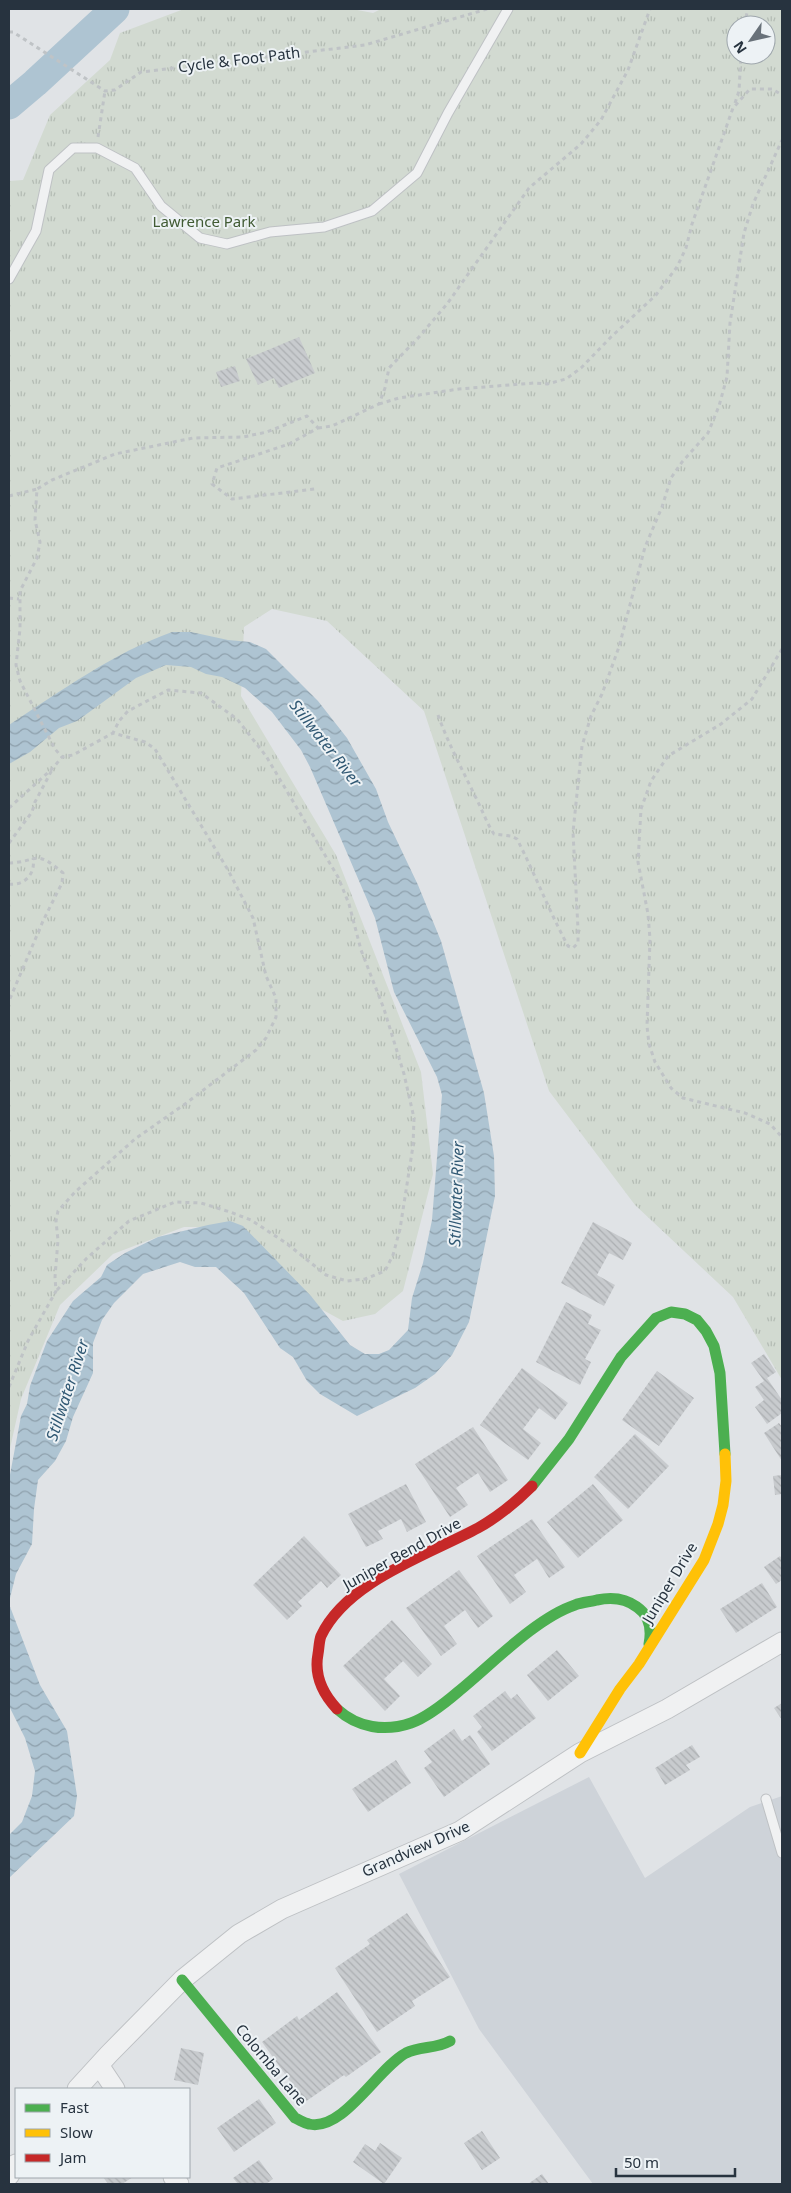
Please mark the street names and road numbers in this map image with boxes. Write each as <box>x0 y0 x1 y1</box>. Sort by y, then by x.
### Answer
street label: Cycle & Foot Path <box>177 42 301 76</box>
street label: Juniper Bend Drive <box>337 1512 464 1595</box>
street label: Juniper Drive <box>636 1538 701 1629</box>
street label: Grandview Drive <box>358 1815 473 1881</box>
street label: Colomba Lane <box>232 2019 312 2110</box>

